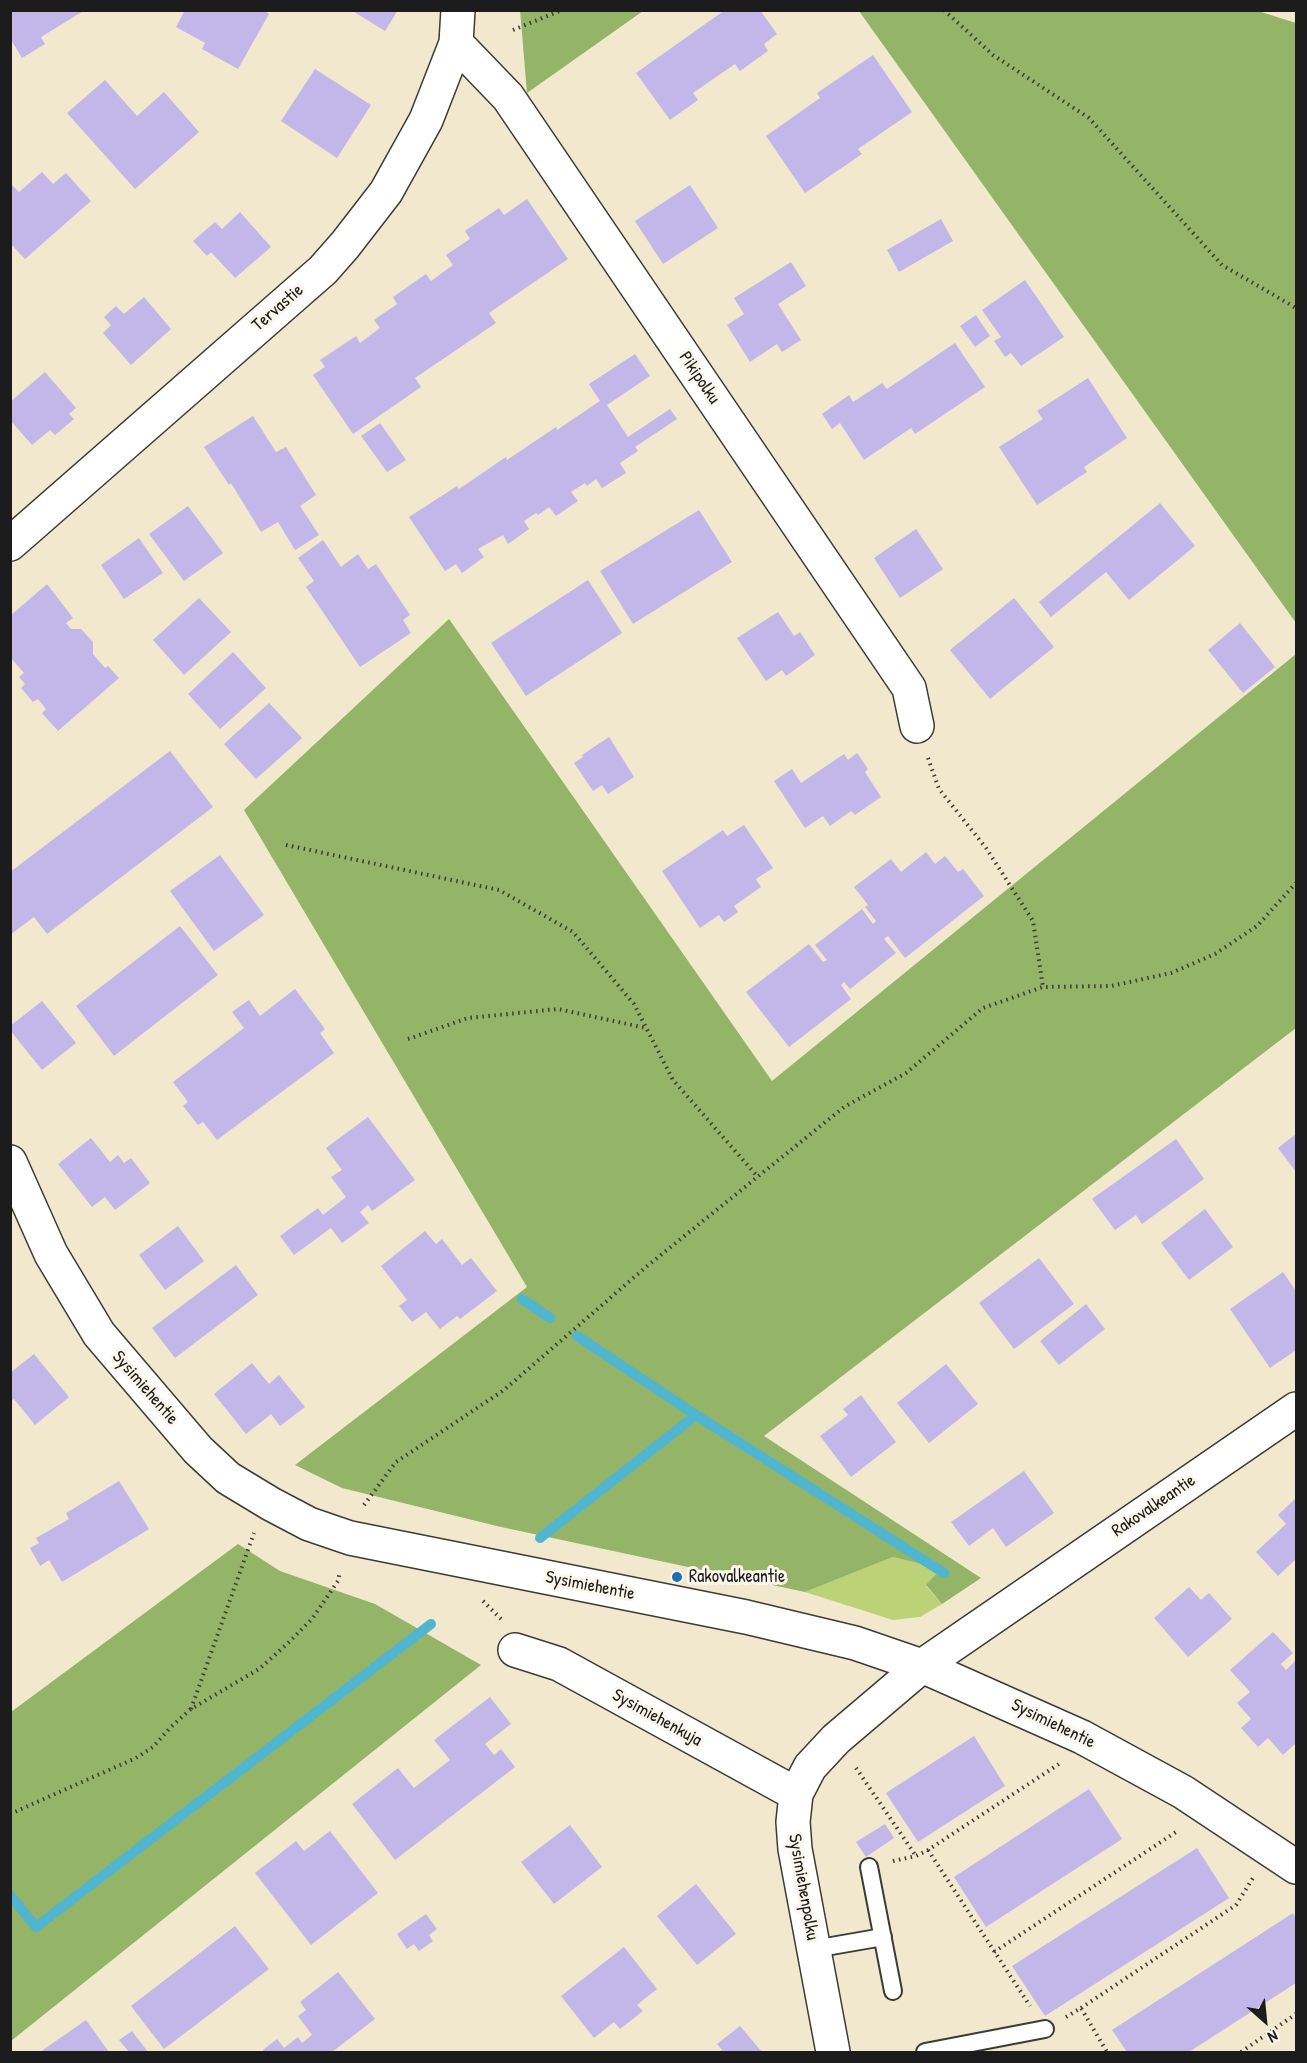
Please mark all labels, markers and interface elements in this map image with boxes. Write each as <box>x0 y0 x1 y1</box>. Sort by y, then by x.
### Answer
street label: Tervastie <box>248 280 308 336</box>
street label: Pikipolku <box>674 348 724 408</box>
street label: Sysimiehentie <box>107 1347 183 1429</box>
street label: Rakovalkeantie <box>1108 1470 1200 1542</box>
place label: Rakovalkeantie <box>689 1566 785 1588</box>
street label: Sysimiehentie <box>544 1567 636 1605</box>
marker: Rakovalkeantie <box>670 1570 684 1584</box>
street label: Sysimiehenkuja <box>608 1685 706 1751</box>
street label: Sysimiehentie <box>1008 1694 1098 1754</box>
street label: Sysimiehenpolku <box>783 1832 823 1942</box>
north arrow <box>1235 1991 1295 2051</box>
text: N <box>1264 2025 1282 2049</box>

